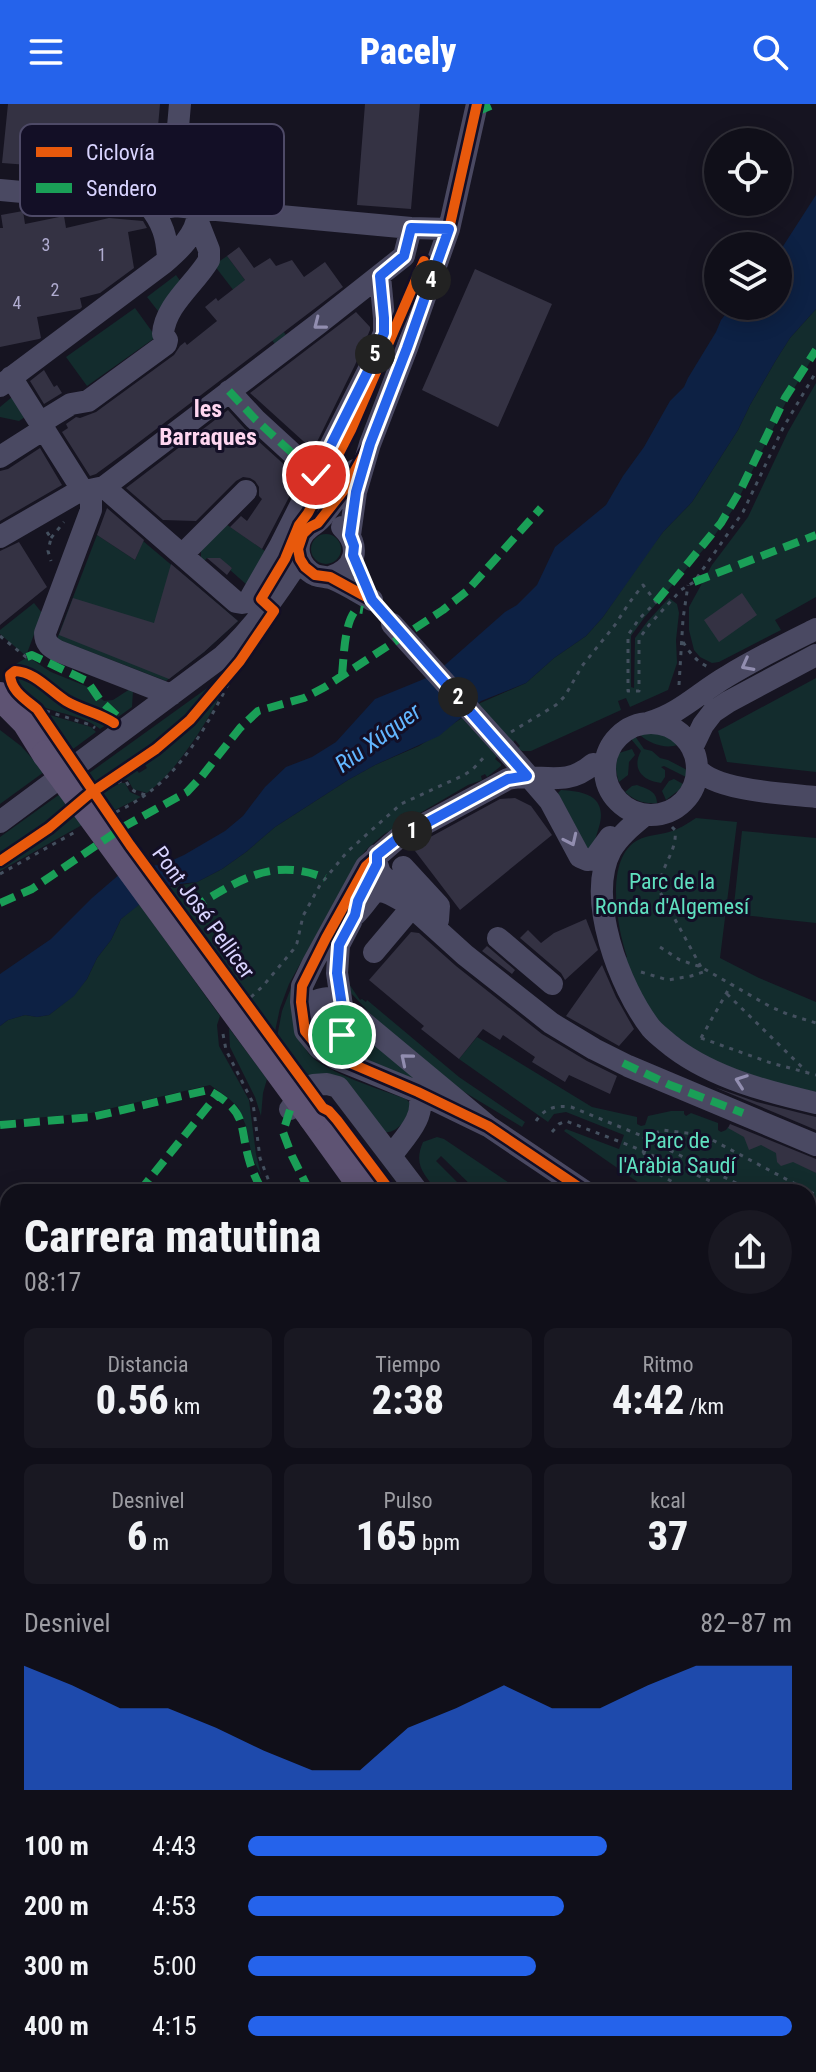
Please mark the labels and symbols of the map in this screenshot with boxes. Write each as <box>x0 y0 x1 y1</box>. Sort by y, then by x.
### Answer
legend <box>20 124 284 216</box>
text: Ciclovía <box>86 140 155 165</box>
text: Sendero <box>86 176 157 201</box>
house number: 3 <box>42 234 50 255</box>
house number: 1 <box>98 244 106 265</box>
pin: 4 <box>411 260 451 300</box>
house number: 2 <box>51 279 60 300</box>
house number: 4 <box>13 292 22 313</box>
one-way arrow <box>313 314 328 328</box>
pin: 5 <box>355 334 395 374</box>
district label: les Barraques <box>159 395 257 451</box>
pin <box>282 441 350 509</box>
one-way arrow <box>741 656 755 671</box>
pin: 2 <box>438 677 478 717</box>
water label: Riu Xúquer <box>330 697 427 778</box>
pin: 1 <box>392 811 432 851</box>
one-way arrow <box>561 832 577 846</box>
street label: Pont José Pellicer <box>147 841 260 983</box>
park label: Parc de la Ronda d'Algemesí <box>595 869 750 919</box>
pin <box>308 1001 376 1069</box>
one-way arrow <box>401 1054 416 1069</box>
one-way arrow <box>735 1074 749 1091</box>
park label: Parc de l'Aràbia Saudí <box>618 1128 736 1178</box>

